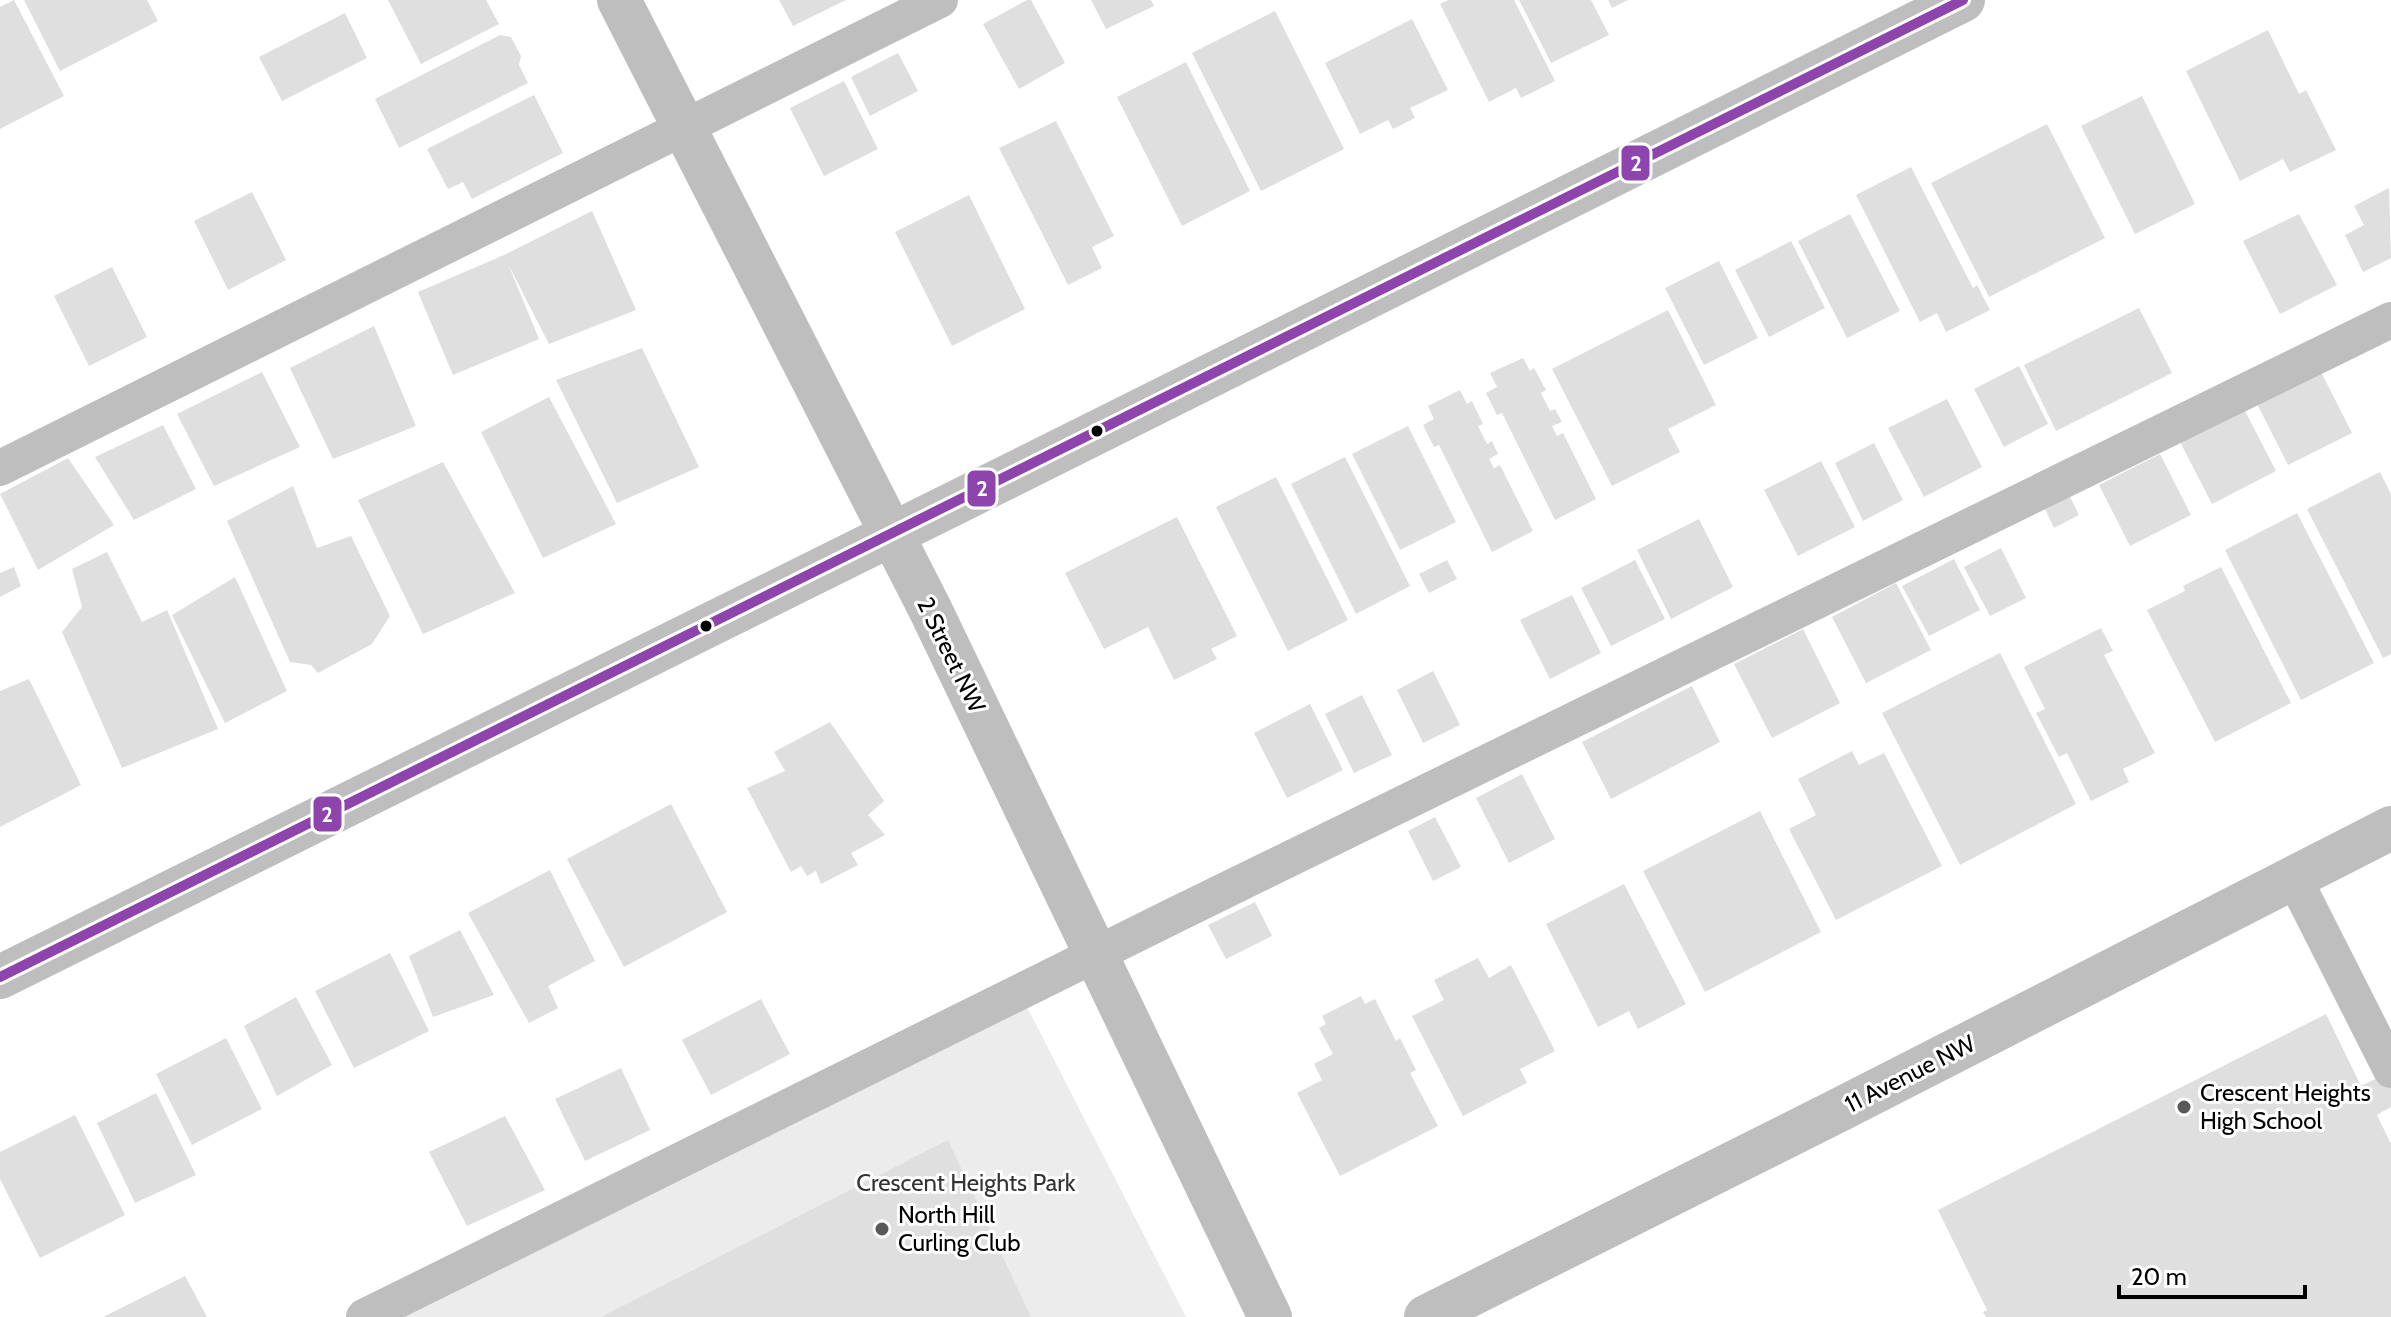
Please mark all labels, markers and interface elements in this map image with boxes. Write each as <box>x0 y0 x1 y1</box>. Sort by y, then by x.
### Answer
line badge: 2 <box>1620 144 1651 182</box>
text: 2 <box>1630 150 1642 177</box>
unlabelled marker <box>1089 423 1105 439</box>
line badge: 2 <box>966 469 997 508</box>
text: 2 <box>976 475 988 502</box>
street label: 2 Street NW <box>911 592 992 717</box>
unlabelled marker <box>698 618 714 634</box>
line badge: 2 <box>312 795 343 833</box>
text: 2 <box>321 801 333 828</box>
street label: 11 Avenue NW <box>1840 1028 1980 1119</box>
place label: Crescent Heights High School <box>2200 1078 2371 1135</box>
marker: Crescent Heights High School <box>2175 1098 2193 1116</box>
park label: Crescent Heights Park <box>856 1168 1076 1197</box>
place label: North Hill Curling Club <box>898 1200 1020 1257</box>
marker: North Hill Curling Club <box>873 1220 891 1238</box>
scale bar <box>2119 1249 2305 1299</box>
text: 20 m <box>2131 1262 2187 1291</box>

